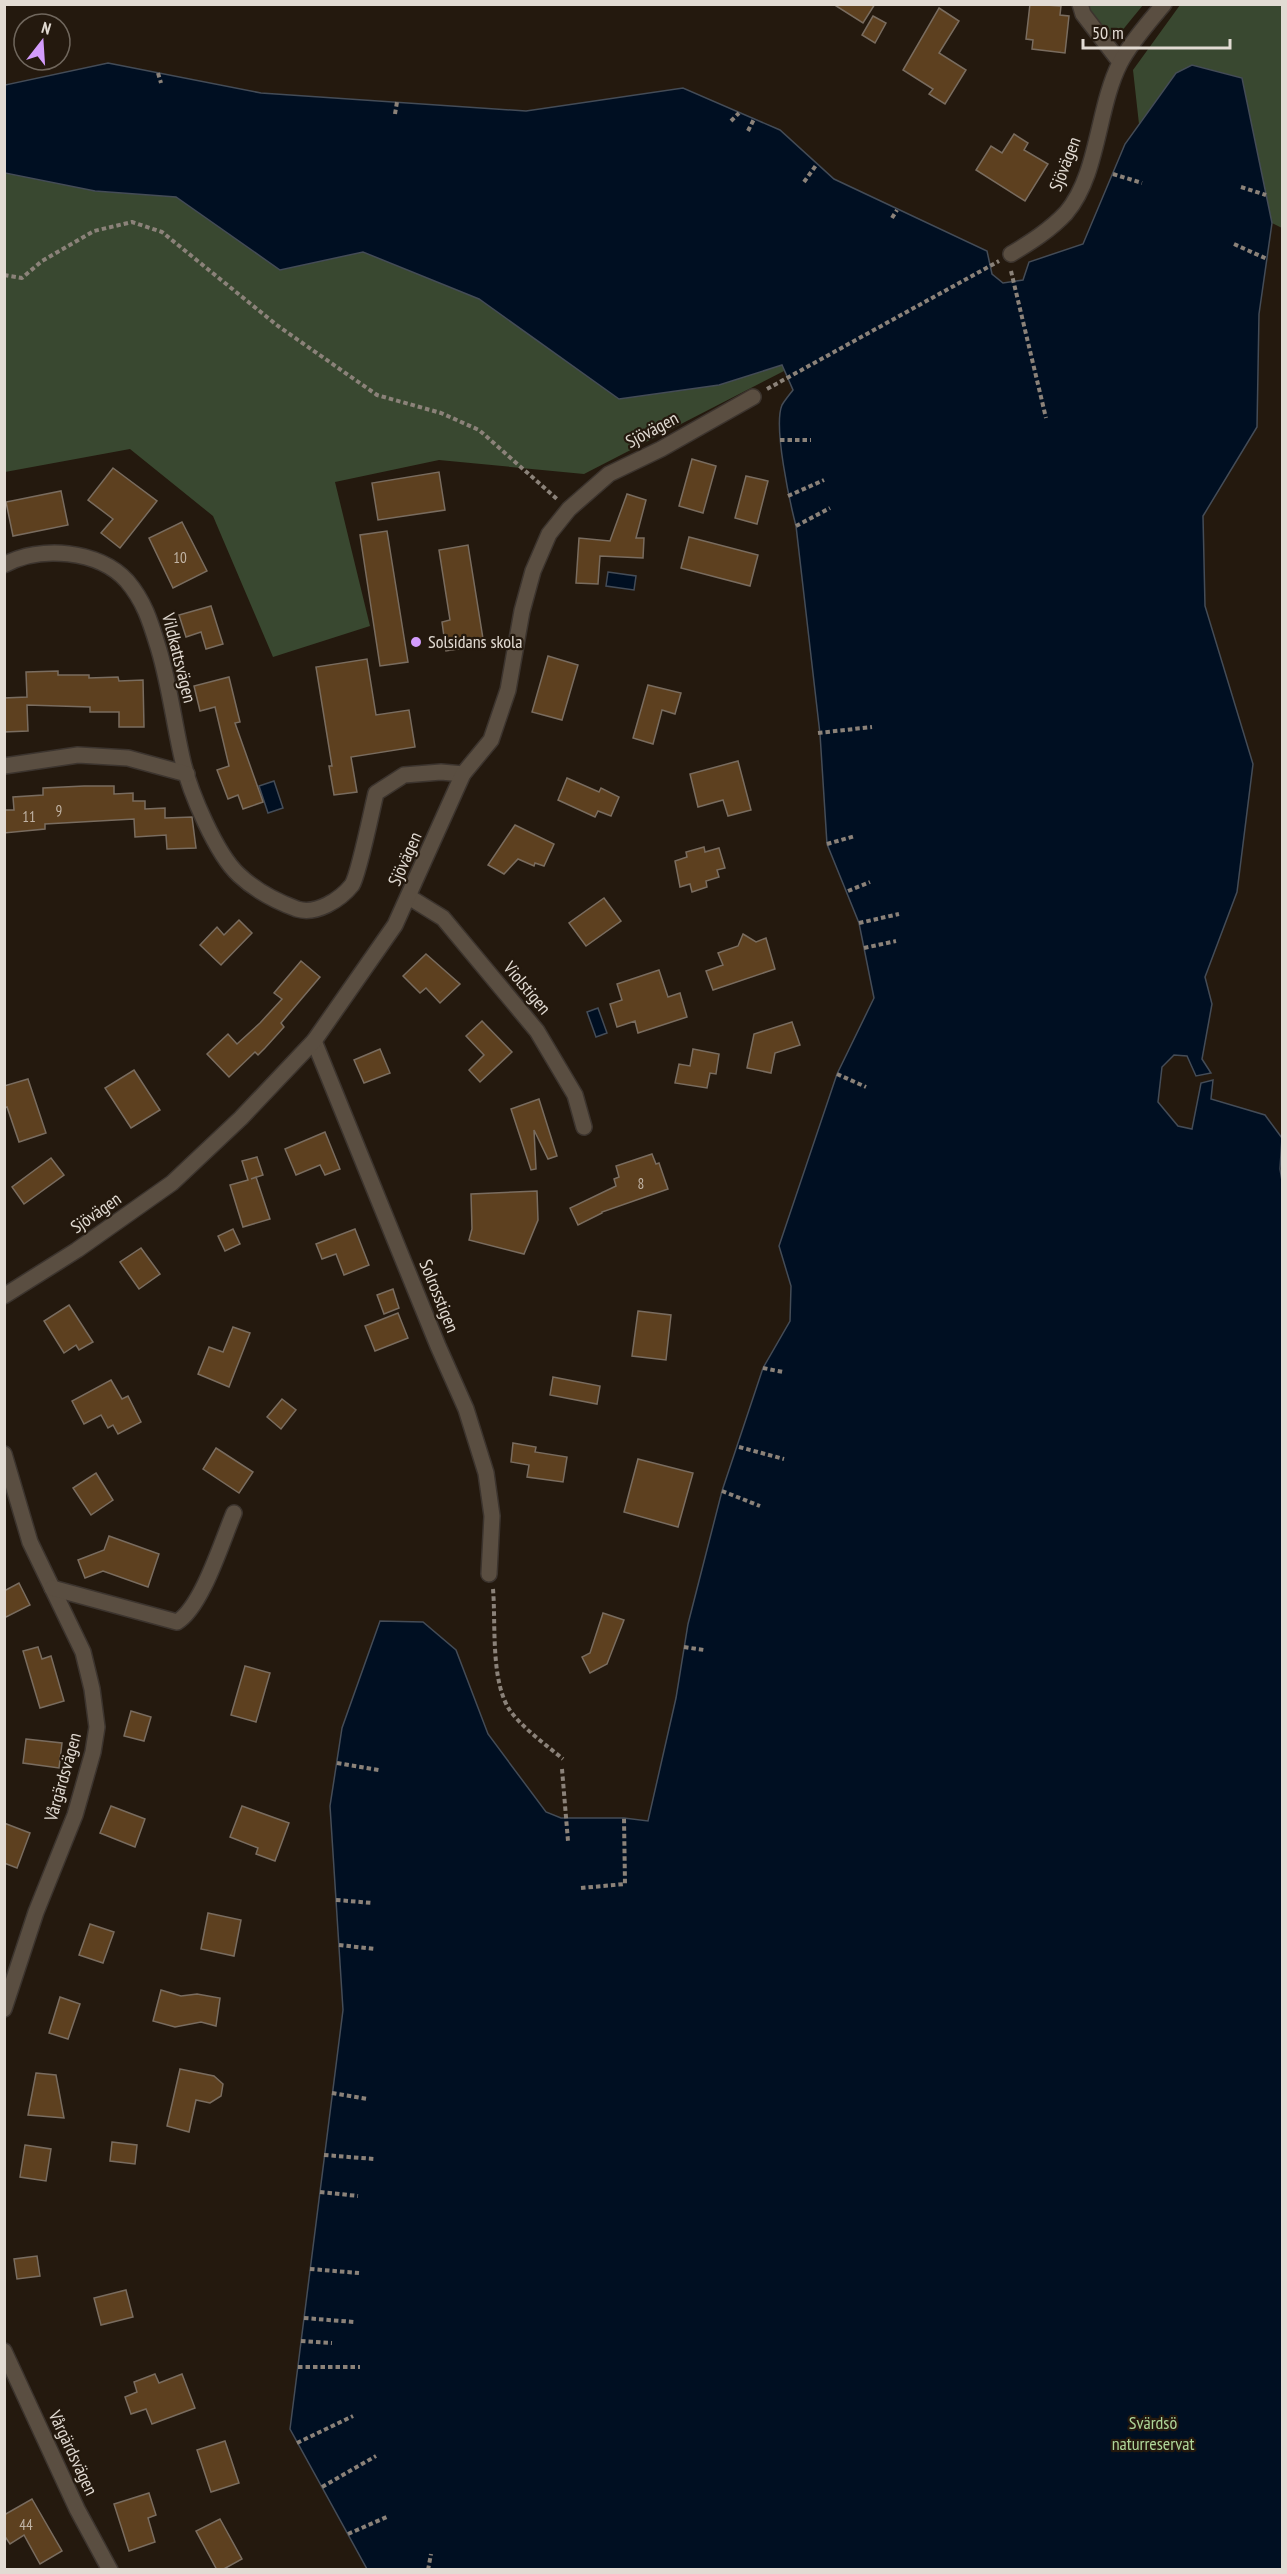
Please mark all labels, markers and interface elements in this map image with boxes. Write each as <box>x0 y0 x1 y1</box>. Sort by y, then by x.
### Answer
north arrow <box>12 12 72 72</box>
scale bar <box>1083 12 1230 50</box>
text: N <box>39 17 53 38</box>
text: 50 m <box>1092 21 1124 44</box>
street label: Sjövägen <box>1044 133 1085 194</box>
street label: Sjövägen <box>621 406 682 453</box>
house number: 10 <box>173 548 187 567</box>
street label: Vildkattsvägen <box>157 610 202 705</box>
place label: Solsidans skola <box>428 630 523 653</box>
marker: Solsidans skola <box>409 635 423 649</box>
house number: 9 <box>56 801 62 820</box>
house number: 11 <box>22 807 36 826</box>
street label: Sjövägen <box>383 828 427 889</box>
street label: Violstigen <box>498 956 556 1019</box>
house number: 8 <box>638 1174 644 1193</box>
street label: Sjövägen <box>66 1187 125 1238</box>
street label: Solrosstigen <box>414 1256 464 1336</box>
street label: Vårgärdsvägen <box>39 1730 86 1825</box>
street label: Vårgärdsvägen <box>43 2406 103 2499</box>
park label: Svärdsö naturreservat <box>1112 2411 1194 2455</box>
house number: 44 <box>19 2515 33 2534</box>

